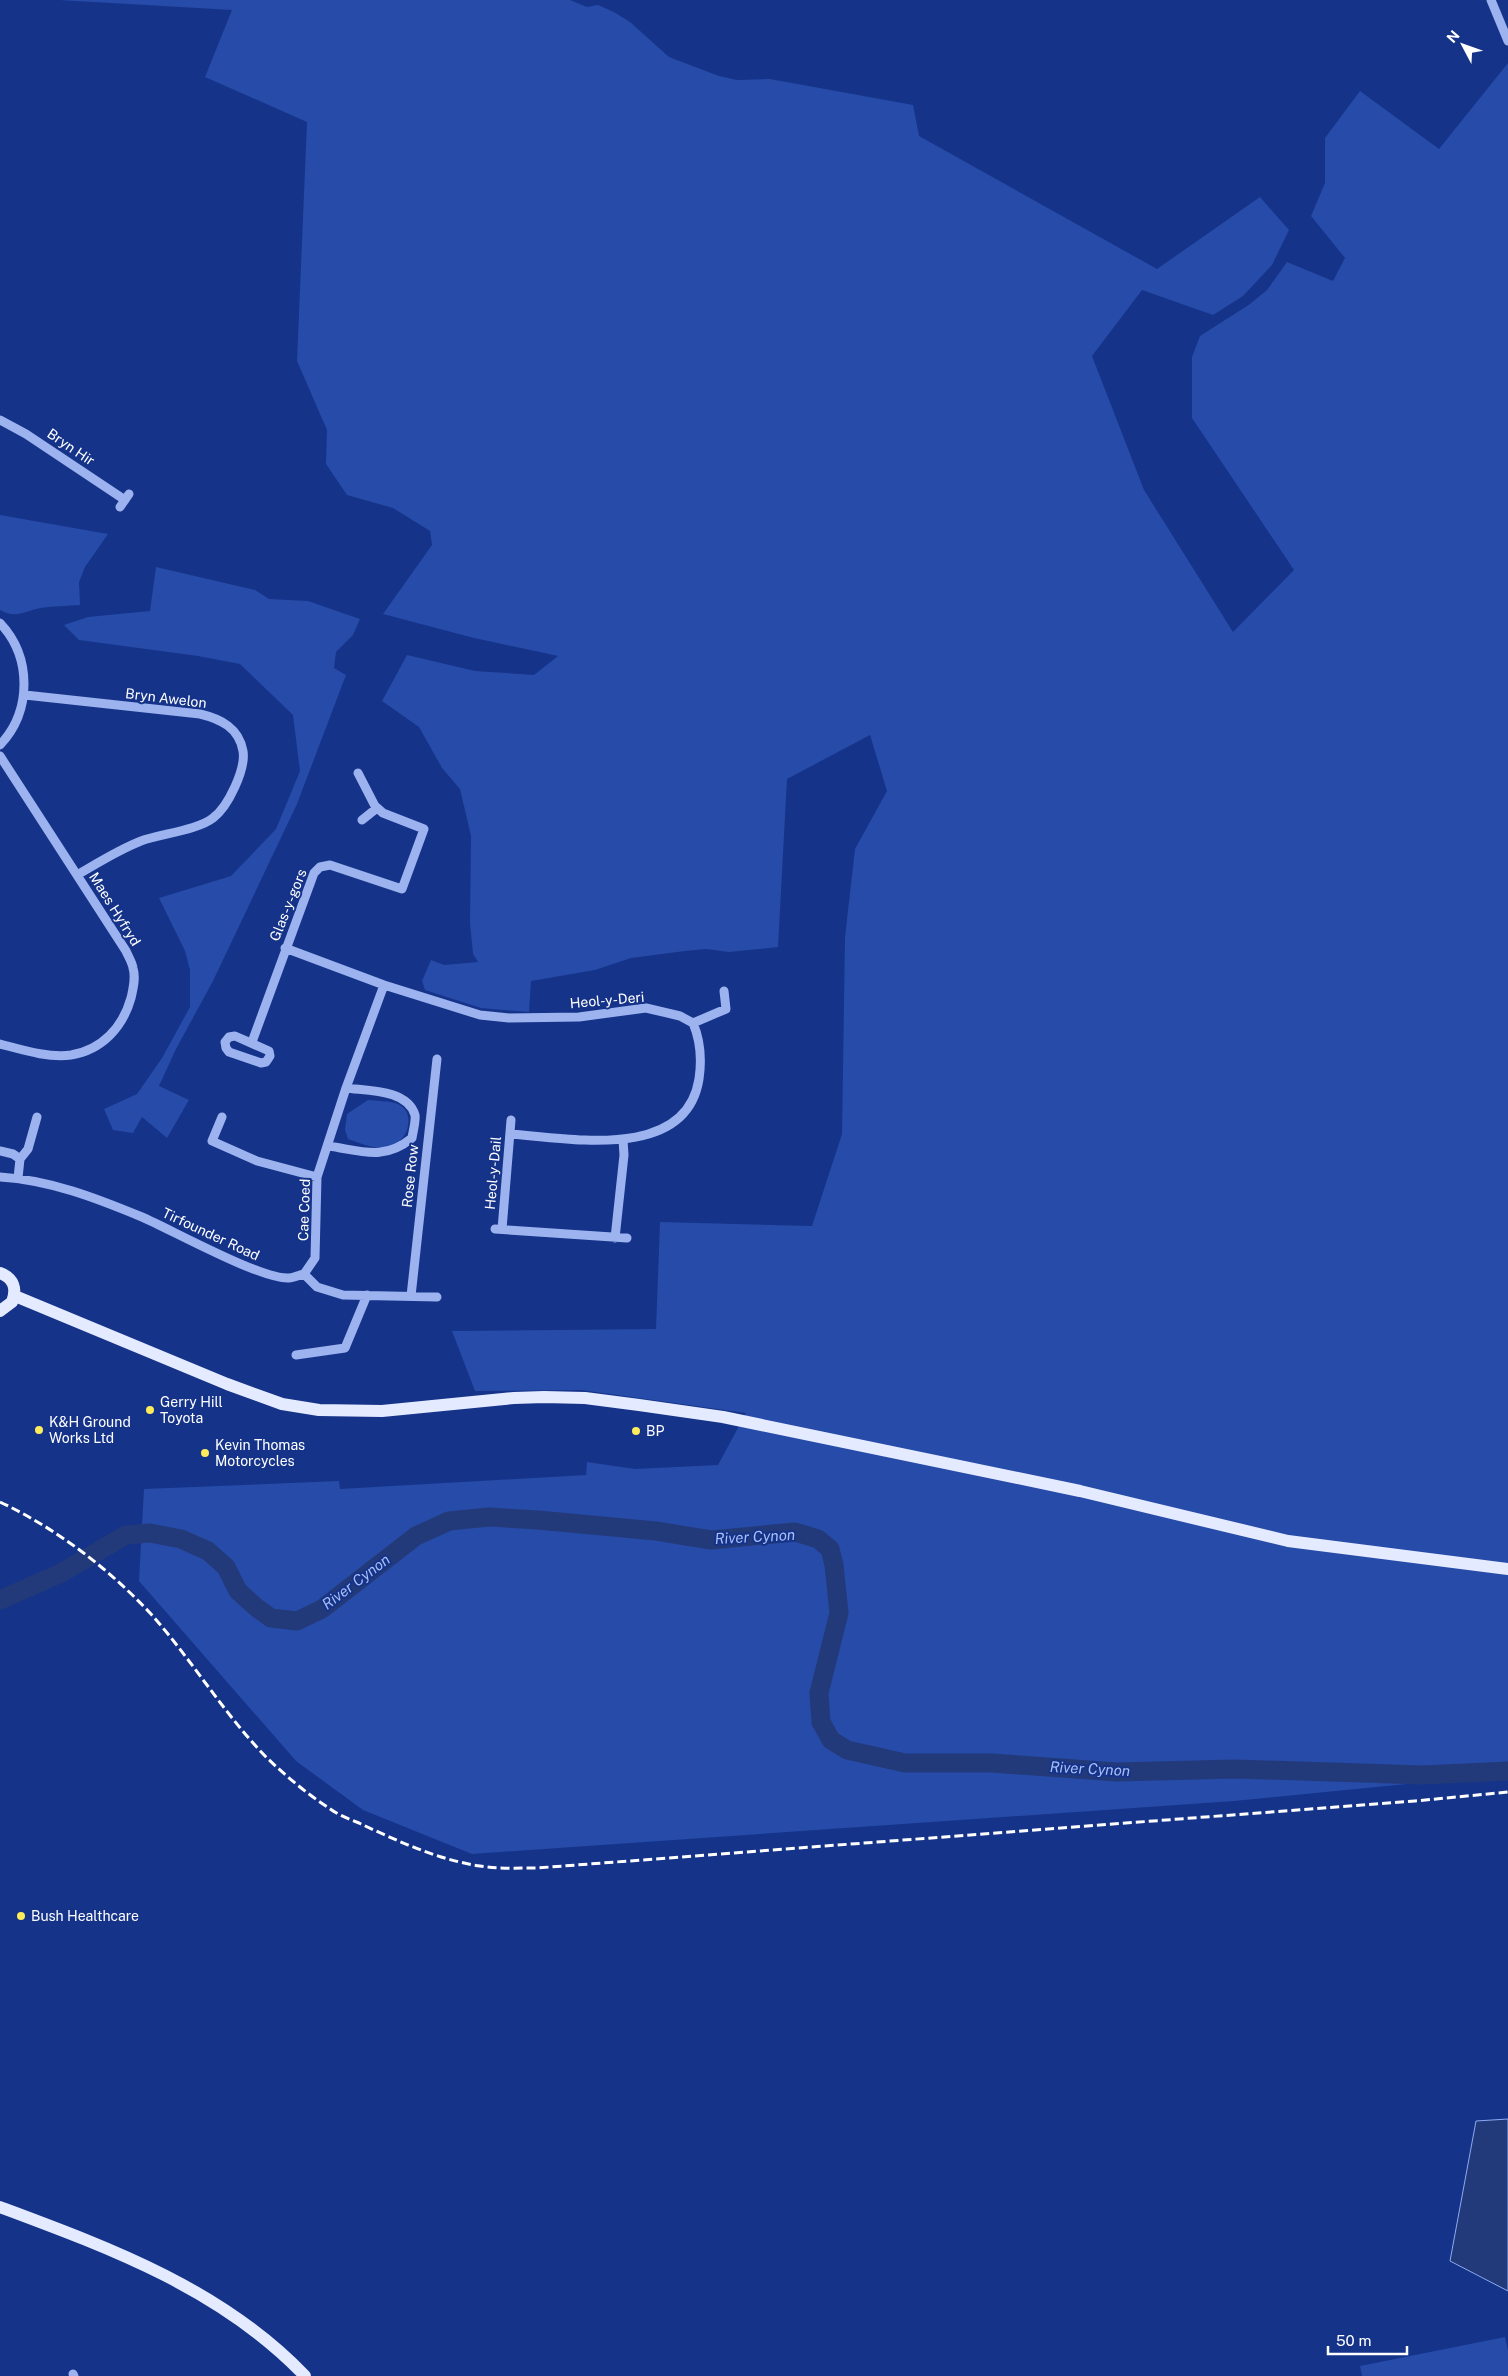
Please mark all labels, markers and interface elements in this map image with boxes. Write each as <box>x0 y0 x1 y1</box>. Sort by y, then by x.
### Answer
north arrow <box>1438 20 1488 70</box>
text: N <box>1444 27 1463 46</box>
street label: Bryn Hir <box>44 425 98 469</box>
street label: Bryn Awelon <box>124 685 208 711</box>
street label: Glas-y-gors <box>266 867 310 943</box>
street label: Maes Hyfryd <box>86 869 144 949</box>
street label: Heol-y-Deri <box>569 989 645 1011</box>
street label: Heol-y-Dail <box>482 1136 504 1210</box>
street label: Rose Row <box>399 1144 421 1208</box>
street label: Cae Coed <box>295 1179 313 1241</box>
street label: Tirfounder Road <box>160 1204 262 1264</box>
place label: Gerry Hill Toyota <box>160 1394 223 1426</box>
marker: Gerry Hill Toyota <box>144 1404 156 1416</box>
place label: K&H Ground Works Ltd <box>49 1414 131 1446</box>
place label: BP <box>646 1423 664 1439</box>
marker: K&H Ground Works Ltd <box>33 1424 45 1436</box>
marker: BP <box>630 1425 642 1437</box>
place label: Kevin Thomas Motorcycles <box>215 1437 305 1469</box>
marker: Kevin Thomas Motorcycles <box>199 1447 211 1459</box>
water label: River Cynon <box>714 1526 796 1547</box>
water label: River Cynon <box>318 1551 393 1613</box>
water label: River Cynon <box>1049 1758 1131 1779</box>
place label: Bush Healthcare <box>31 1908 139 1924</box>
marker: Bush Healthcare <box>15 1910 27 1922</box>
scale bar <box>1328 2324 1407 2356</box>
text: 50 m <box>1336 2332 1371 2349</box>

